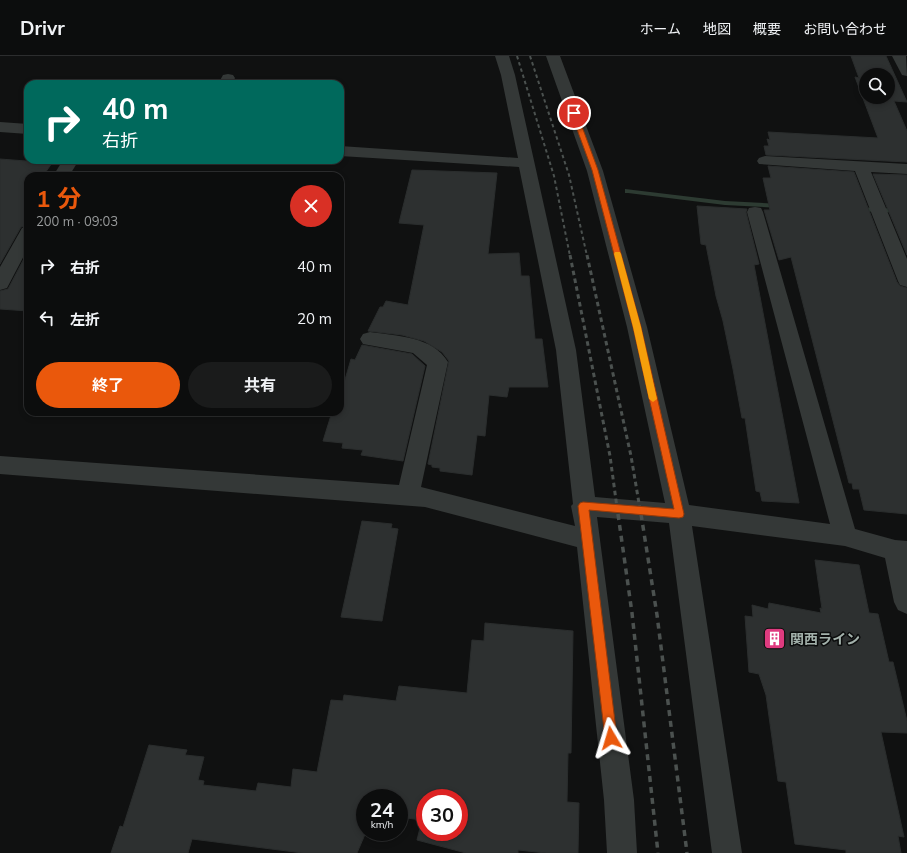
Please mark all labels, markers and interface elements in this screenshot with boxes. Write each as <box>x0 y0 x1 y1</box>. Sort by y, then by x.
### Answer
text: Drivr <box>20 16 65 40</box>
text: ホーム <box>639 20 681 38</box>
text: 地図 <box>703 20 731 38</box>
text: 概要 <box>753 20 781 38</box>
text: お問い合わせ <box>803 20 887 38</box>
map controls <box>859 68 895 104</box>
button: search <box>859 68 895 104</box>
text: 40 m <box>102 91 168 126</box>
icon: right <box>36 96 88 148</box>
pin <box>557 96 591 130</box>
icon: arrive <box>563 102 585 124</box>
text: 右折 <box>102 129 138 152</box>
text: 1 分 <box>36 183 81 213</box>
button: close <box>290 185 332 227</box>
text: 200 m · 09:03 <box>36 213 118 229</box>
icon: right <box>36 255 58 277</box>
text: 40 m <box>297 257 332 276</box>
text: 右折 <box>70 258 100 277</box>
icon: left <box>36 307 58 329</box>
text: 20 m <box>297 309 332 328</box>
text: 左折 <box>70 310 100 329</box>
button: 終了 <box>36 362 180 408</box>
button: 共有 <box>188 362 332 408</box>
building icon: 関西ライン <box>762 626 788 652</box>
place label: 関西ライン <box>790 630 860 648</box>
position arrow <box>590 717 632 759</box>
speed limit sign: 30 <box>416 789 468 841</box>
text: 24 <box>370 797 394 822</box>
text: km/h <box>371 818 393 831</box>

